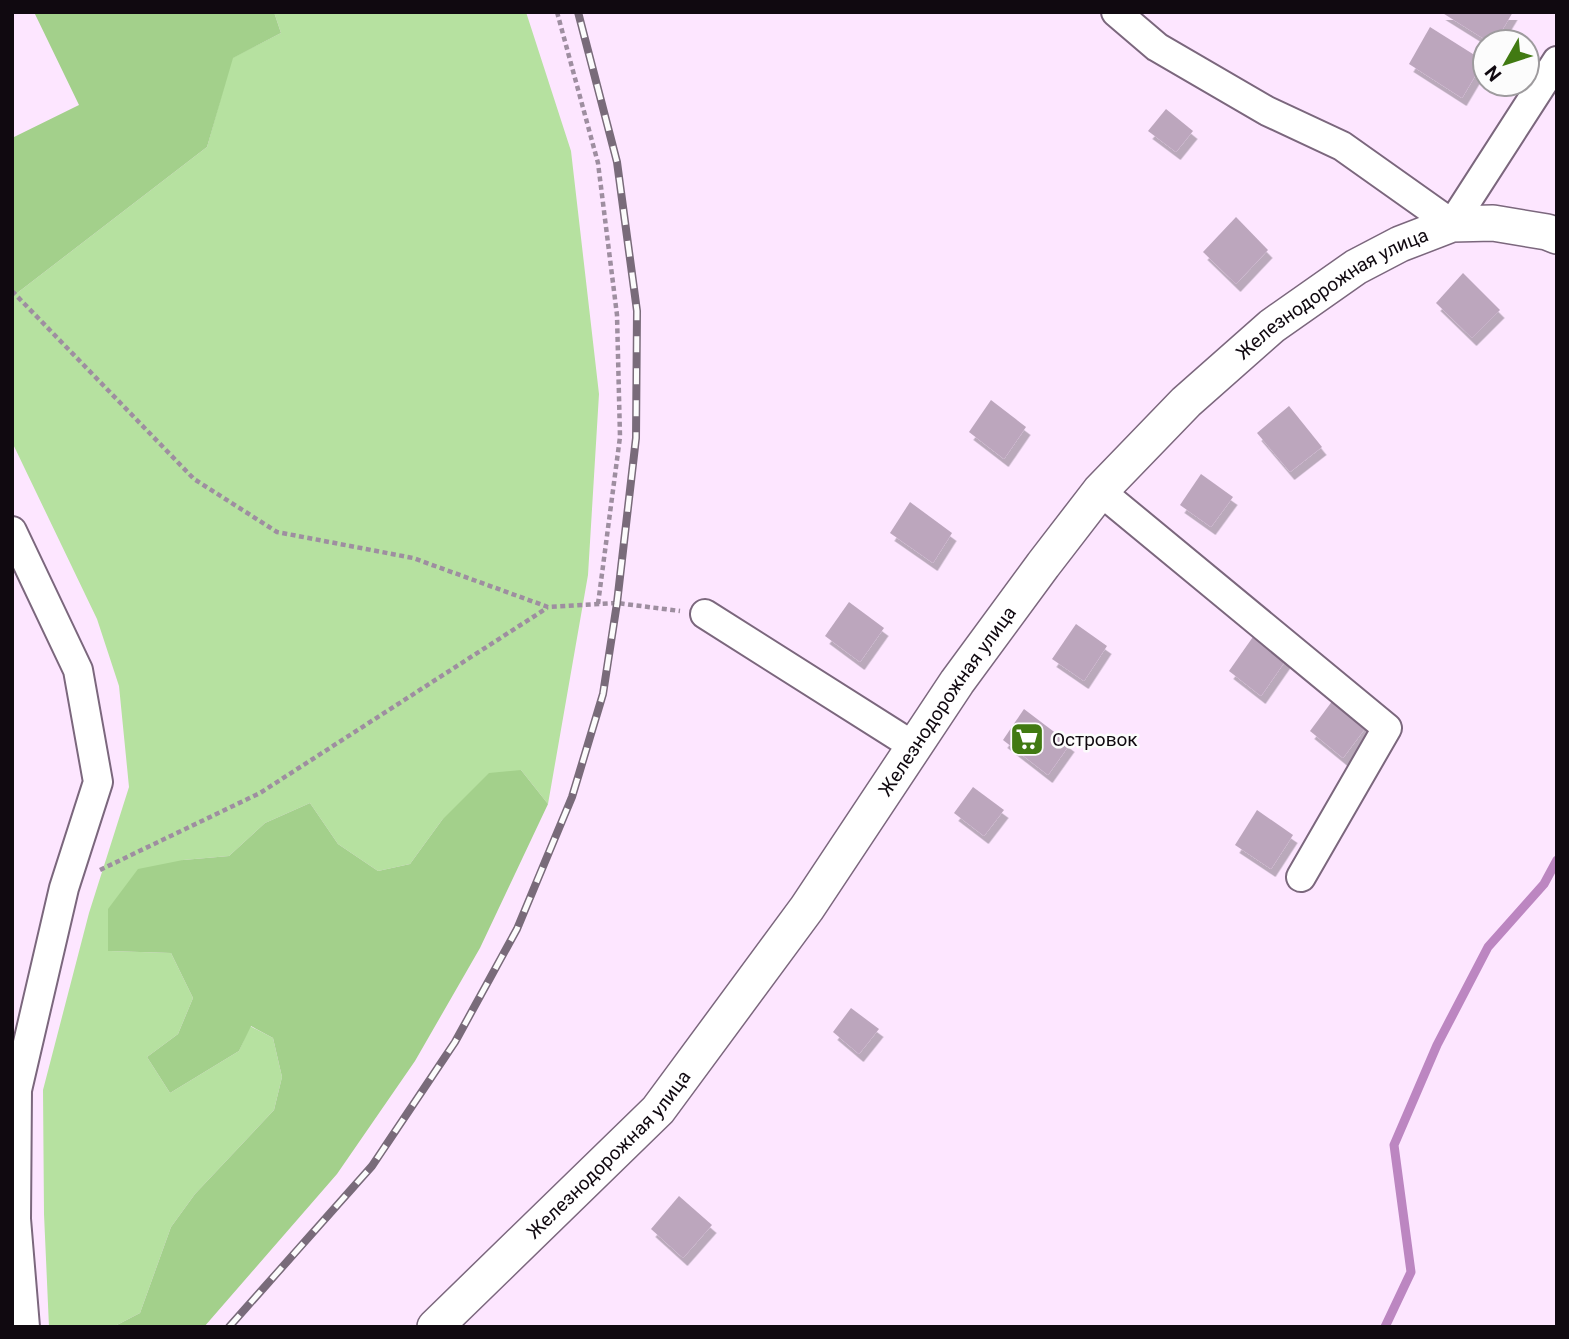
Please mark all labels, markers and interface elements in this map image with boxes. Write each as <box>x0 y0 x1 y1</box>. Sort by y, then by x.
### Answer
north arrow <box>1471 28 1541 98</box>
text: N <box>1480 61 1506 86</box>
street label: Железнодорожная улица <box>1231 223 1431 364</box>
street label: Железнодорожная улица <box>874 602 1021 801</box>
supermarket icon: Островок <box>1008 720 1046 758</box>
place label: Островок <box>1052 728 1138 751</box>
street label: Железнодорожная улица <box>522 1066 695 1243</box>

